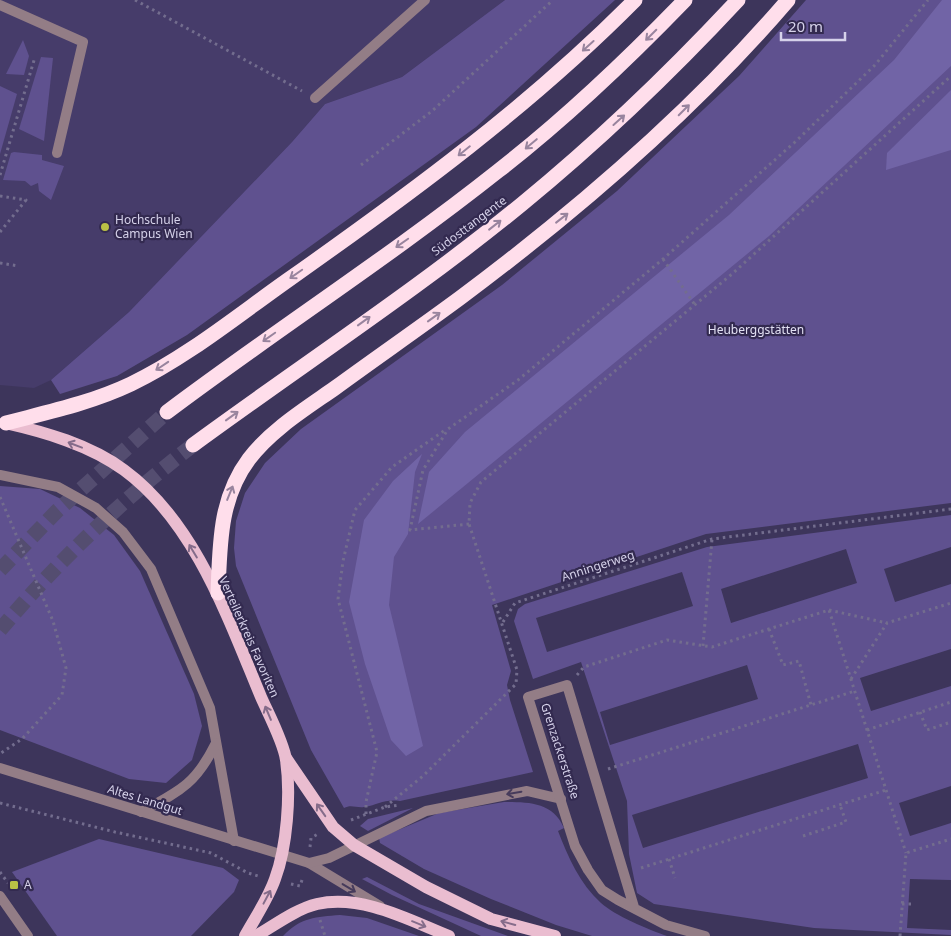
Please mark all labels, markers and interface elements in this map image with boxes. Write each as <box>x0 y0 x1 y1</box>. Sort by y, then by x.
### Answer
scale bar <box>781 10 845 42</box>
text: 20 m <box>788 16 823 36</box>
one-way arrow <box>645 29 657 41</box>
one-way arrow <box>581 41 594 52</box>
one-way arrow <box>677 104 690 116</box>
one-way arrow <box>612 114 625 126</box>
one-way arrow <box>525 139 538 150</box>
one-way arrow <box>458 146 471 157</box>
street label: Südosttangente <box>428 192 510 259</box>
place label: Hochschule Campus Wien <box>115 211 193 242</box>
one-way arrow <box>555 212 568 223</box>
one-way arrow <box>488 220 502 230</box>
marker: Hochschule Campus Wien <box>99 221 111 233</box>
one-way arrow <box>395 238 409 248</box>
one-way arrow <box>289 269 303 279</box>
one-way arrow <box>426 312 440 322</box>
one-way arrow <box>357 316 371 326</box>
park label: Heuberggstätten <box>708 321 804 338</box>
one-way arrow <box>263 332 277 342</box>
one-way arrow <box>156 362 170 372</box>
one-way arrow <box>225 411 239 421</box>
one-way arrow <box>68 440 83 449</box>
one-way arrow <box>226 486 235 502</box>
one-way arrow <box>187 545 197 559</box>
street label: Anningerweg <box>559 546 636 585</box>
street label: Verteilerkreis Favoriten <box>215 574 284 700</box>
street label: Grenzackerstraße <box>537 701 584 801</box>
one-way arrow <box>262 706 272 721</box>
street label: Altes Landgut <box>106 780 185 819</box>
one-way arrow <box>506 789 522 799</box>
one-way arrow <box>316 803 326 817</box>
place label: A <box>24 876 32 893</box>
marker: A <box>8 879 20 891</box>
one-way arrow <box>341 883 355 893</box>
one-way arrow <box>262 891 272 905</box>
one-way arrow <box>500 918 516 928</box>
one-way arrow <box>411 920 426 929</box>

